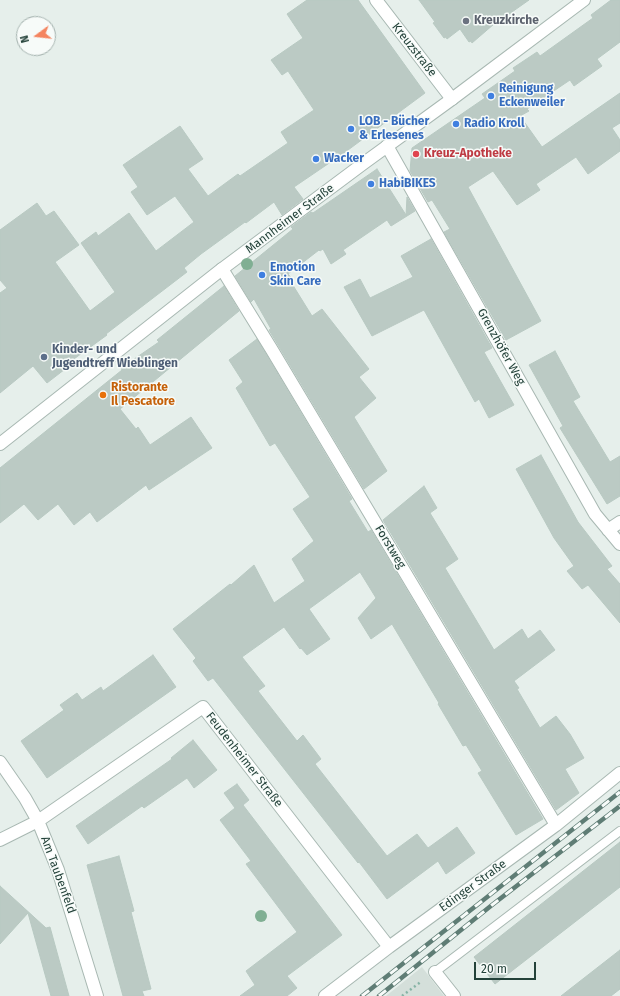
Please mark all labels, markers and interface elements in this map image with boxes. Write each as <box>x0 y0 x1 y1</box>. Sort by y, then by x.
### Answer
place label: Kreuzkirche <box>474 14 539 28</box>
north arrow <box>16 16 56 56</box>
marker: Kreuzkirche <box>461 16 471 26</box>
street label: Kreuzstraße <box>389 20 439 80</box>
text: N <box>18 34 32 44</box>
place label: Reinigung Eckenweiler <box>499 82 565 110</box>
marker: Reinigung Eckenweiler <box>486 91 496 101</box>
place label: LOB - Bücher & Erlesenes <box>359 115 429 143</box>
place label: Radio Kroll <box>464 117 524 131</box>
marker: Radio Kroll <box>451 119 461 129</box>
marker: LOB - Bücher & Erlesenes <box>346 124 356 134</box>
place label: Kreuz-Apotheke <box>424 147 512 161</box>
marker: Kreuz-Apotheke <box>411 149 421 159</box>
place label: Wacker <box>324 152 364 166</box>
marker: Wacker <box>311 154 321 164</box>
place label: HabiBIKES <box>379 177 436 191</box>
marker: HabiBIKES <box>366 179 376 189</box>
street label: Mannheimer Straße <box>243 181 337 257</box>
place label: Emotion Skin Care <box>270 261 321 289</box>
marker: Emotion Skin Care <box>257 270 267 280</box>
street label: Grenzhöfer Weg <box>474 306 528 388</box>
place label: Kinder- und Jugendtreff Wieblingen <box>52 343 178 371</box>
marker: Kinder- und Jugendtreff Wieblingen <box>39 352 49 362</box>
place label: Ristorante Il Pescatore <box>111 381 175 409</box>
marker: Ristorante Il Pescatore <box>98 390 108 400</box>
street label: Forstweg <box>371 523 409 571</box>
street label: Feudenheimer Straße <box>202 710 286 810</box>
street label: Am Taubenfeld <box>37 834 79 916</box>
street label: Edinger Straße <box>437 857 509 915</box>
scale bar <box>476 954 538 980</box>
text: 20 m <box>481 962 507 976</box>

